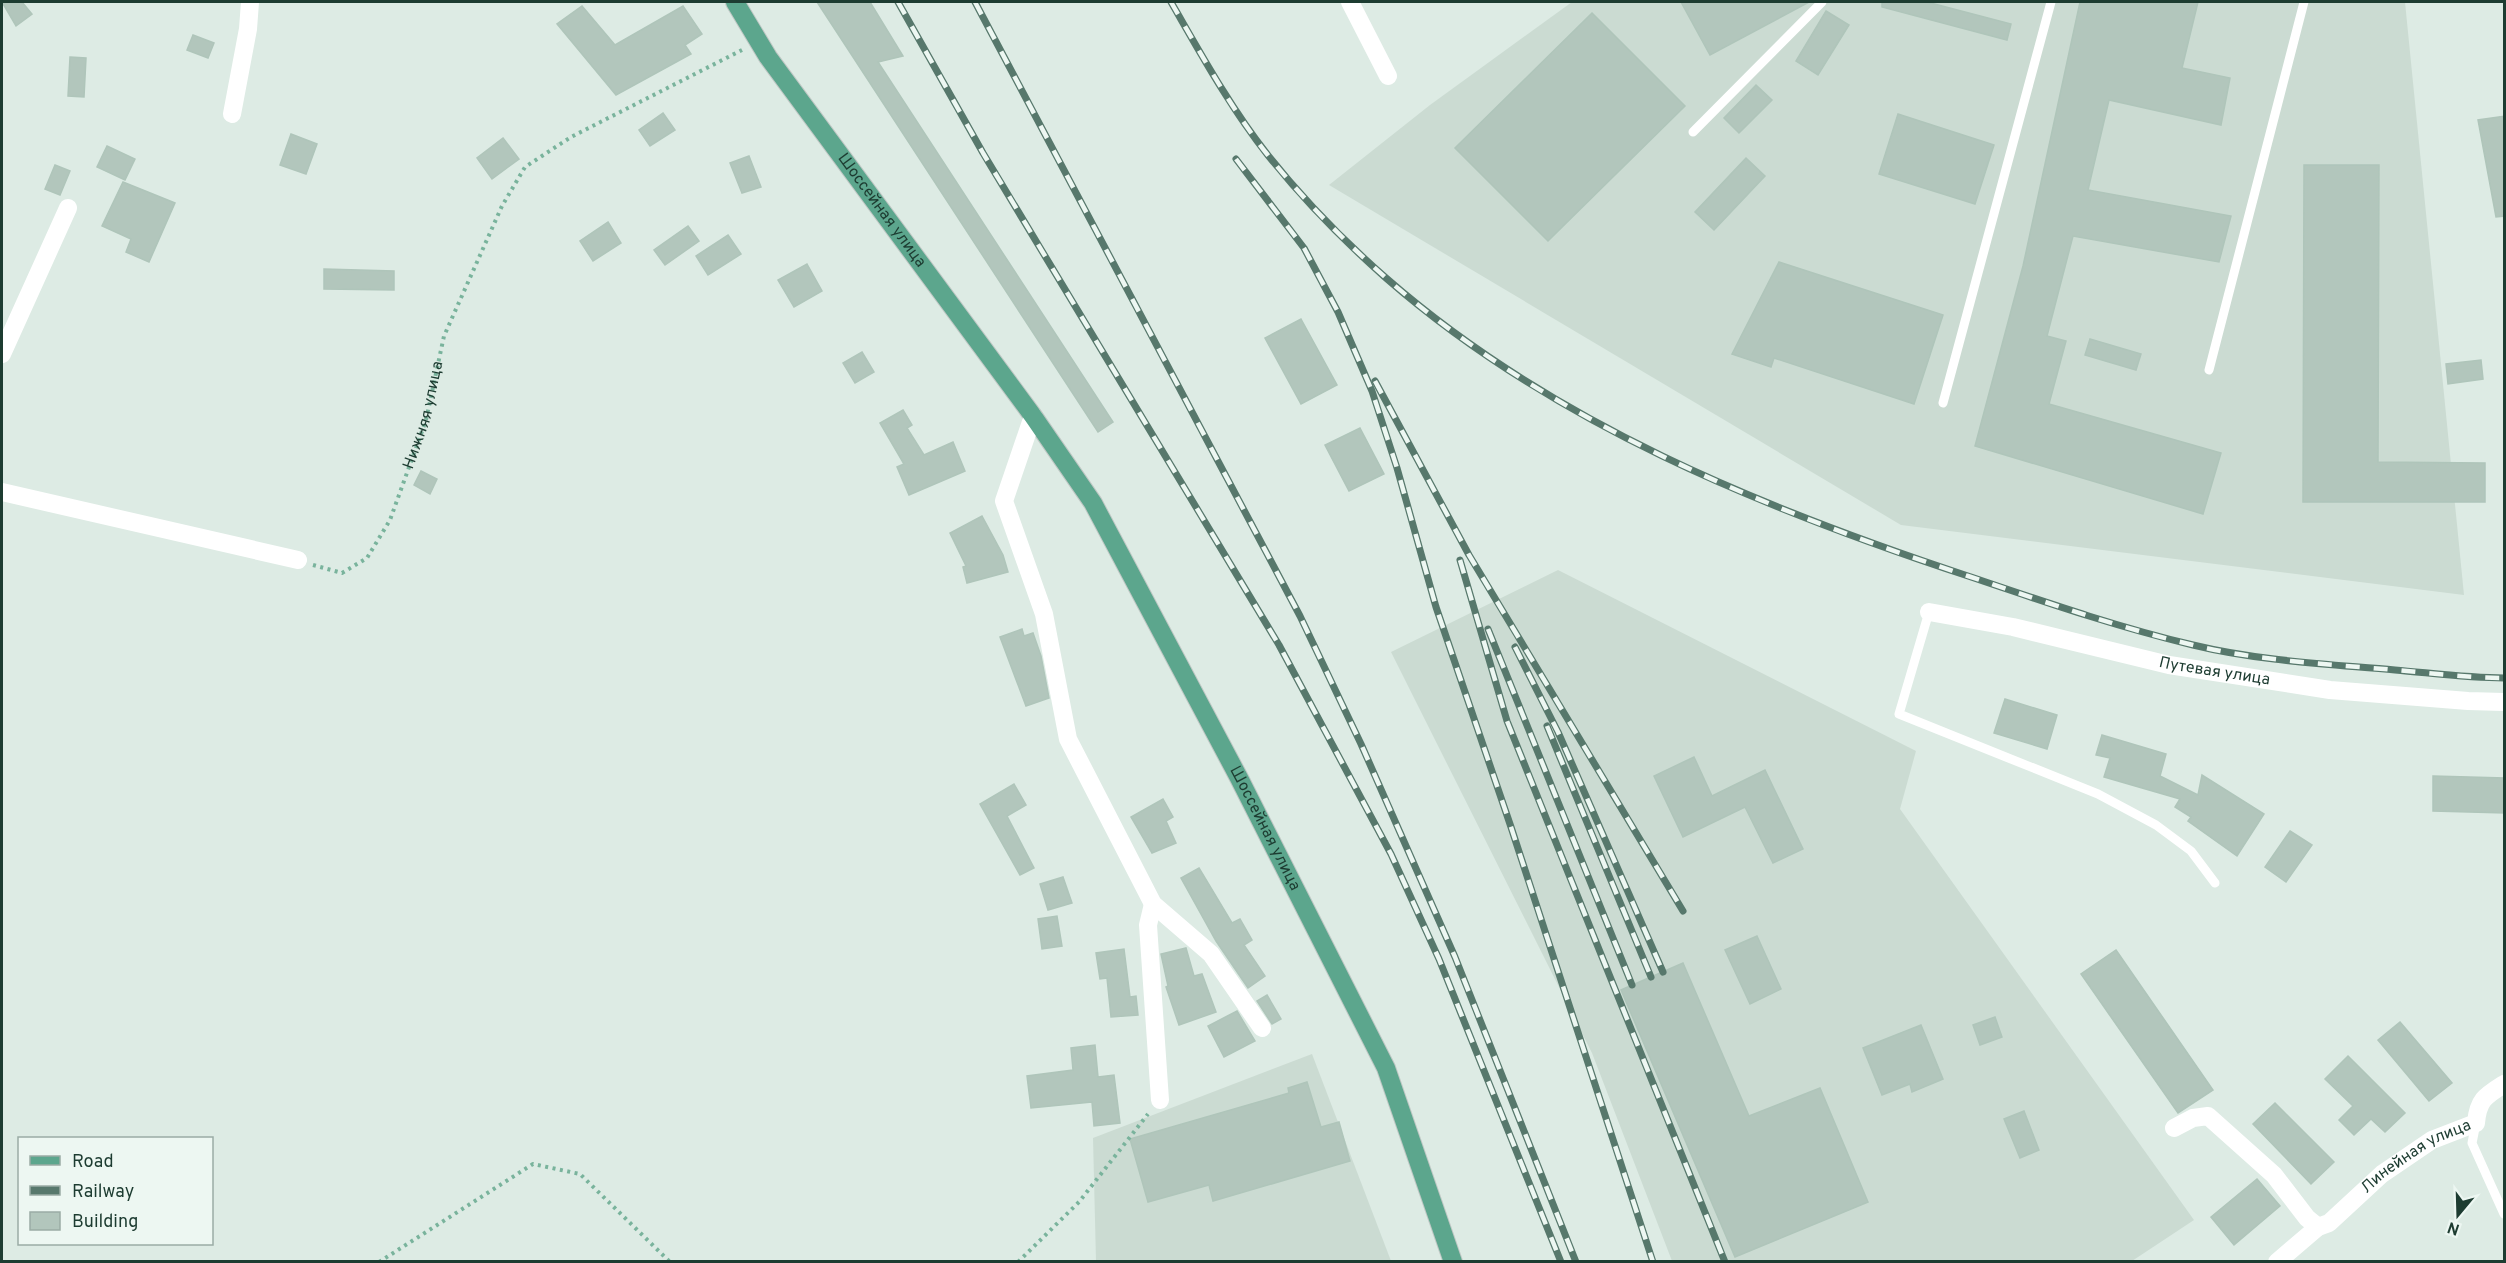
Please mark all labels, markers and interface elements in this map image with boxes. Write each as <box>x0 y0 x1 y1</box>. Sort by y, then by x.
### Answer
street label: Шоссейная улица <box>833 149 930 272</box>
street label: Нижняя улица <box>399 359 448 472</box>
street label: Путевая улица <box>2157 653 2272 691</box>
street label: Шоссейная улица <box>1225 763 1305 894</box>
street label: Линейная улица <box>2357 1116 2474 1198</box>
legend <box>18 1137 213 1245</box>
text: Road <box>72 1151 114 1174</box>
text: Railway <box>72 1181 134 1204</box>
north arrow <box>2428 1185 2488 1245</box>
text: Building <box>72 1211 138 1234</box>
text: N <box>2445 1216 2462 1239</box>

